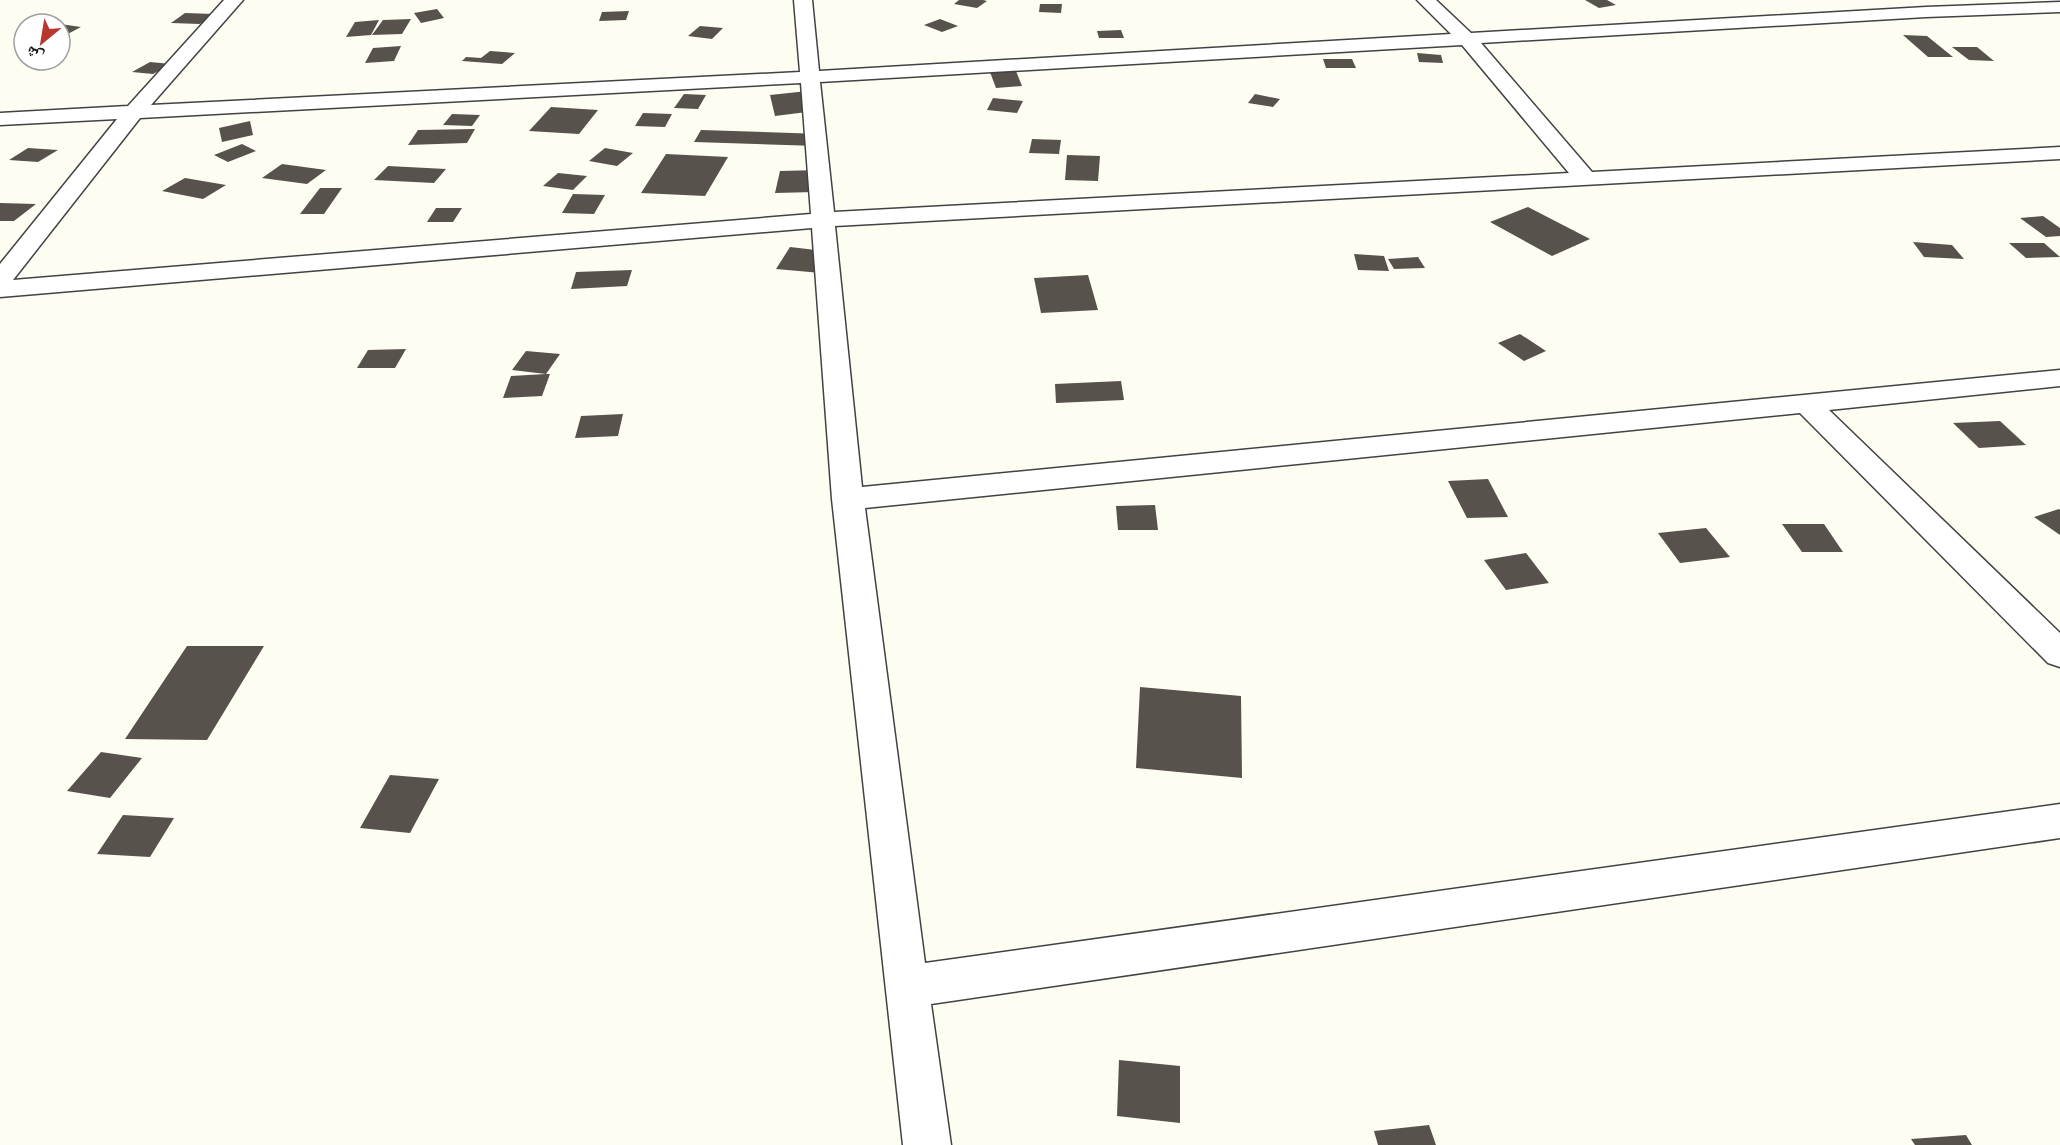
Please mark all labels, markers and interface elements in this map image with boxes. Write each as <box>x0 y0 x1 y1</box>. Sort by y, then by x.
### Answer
north arrow <box>12 12 72 72</box>
text: ش <box>22 42 47 68</box>

